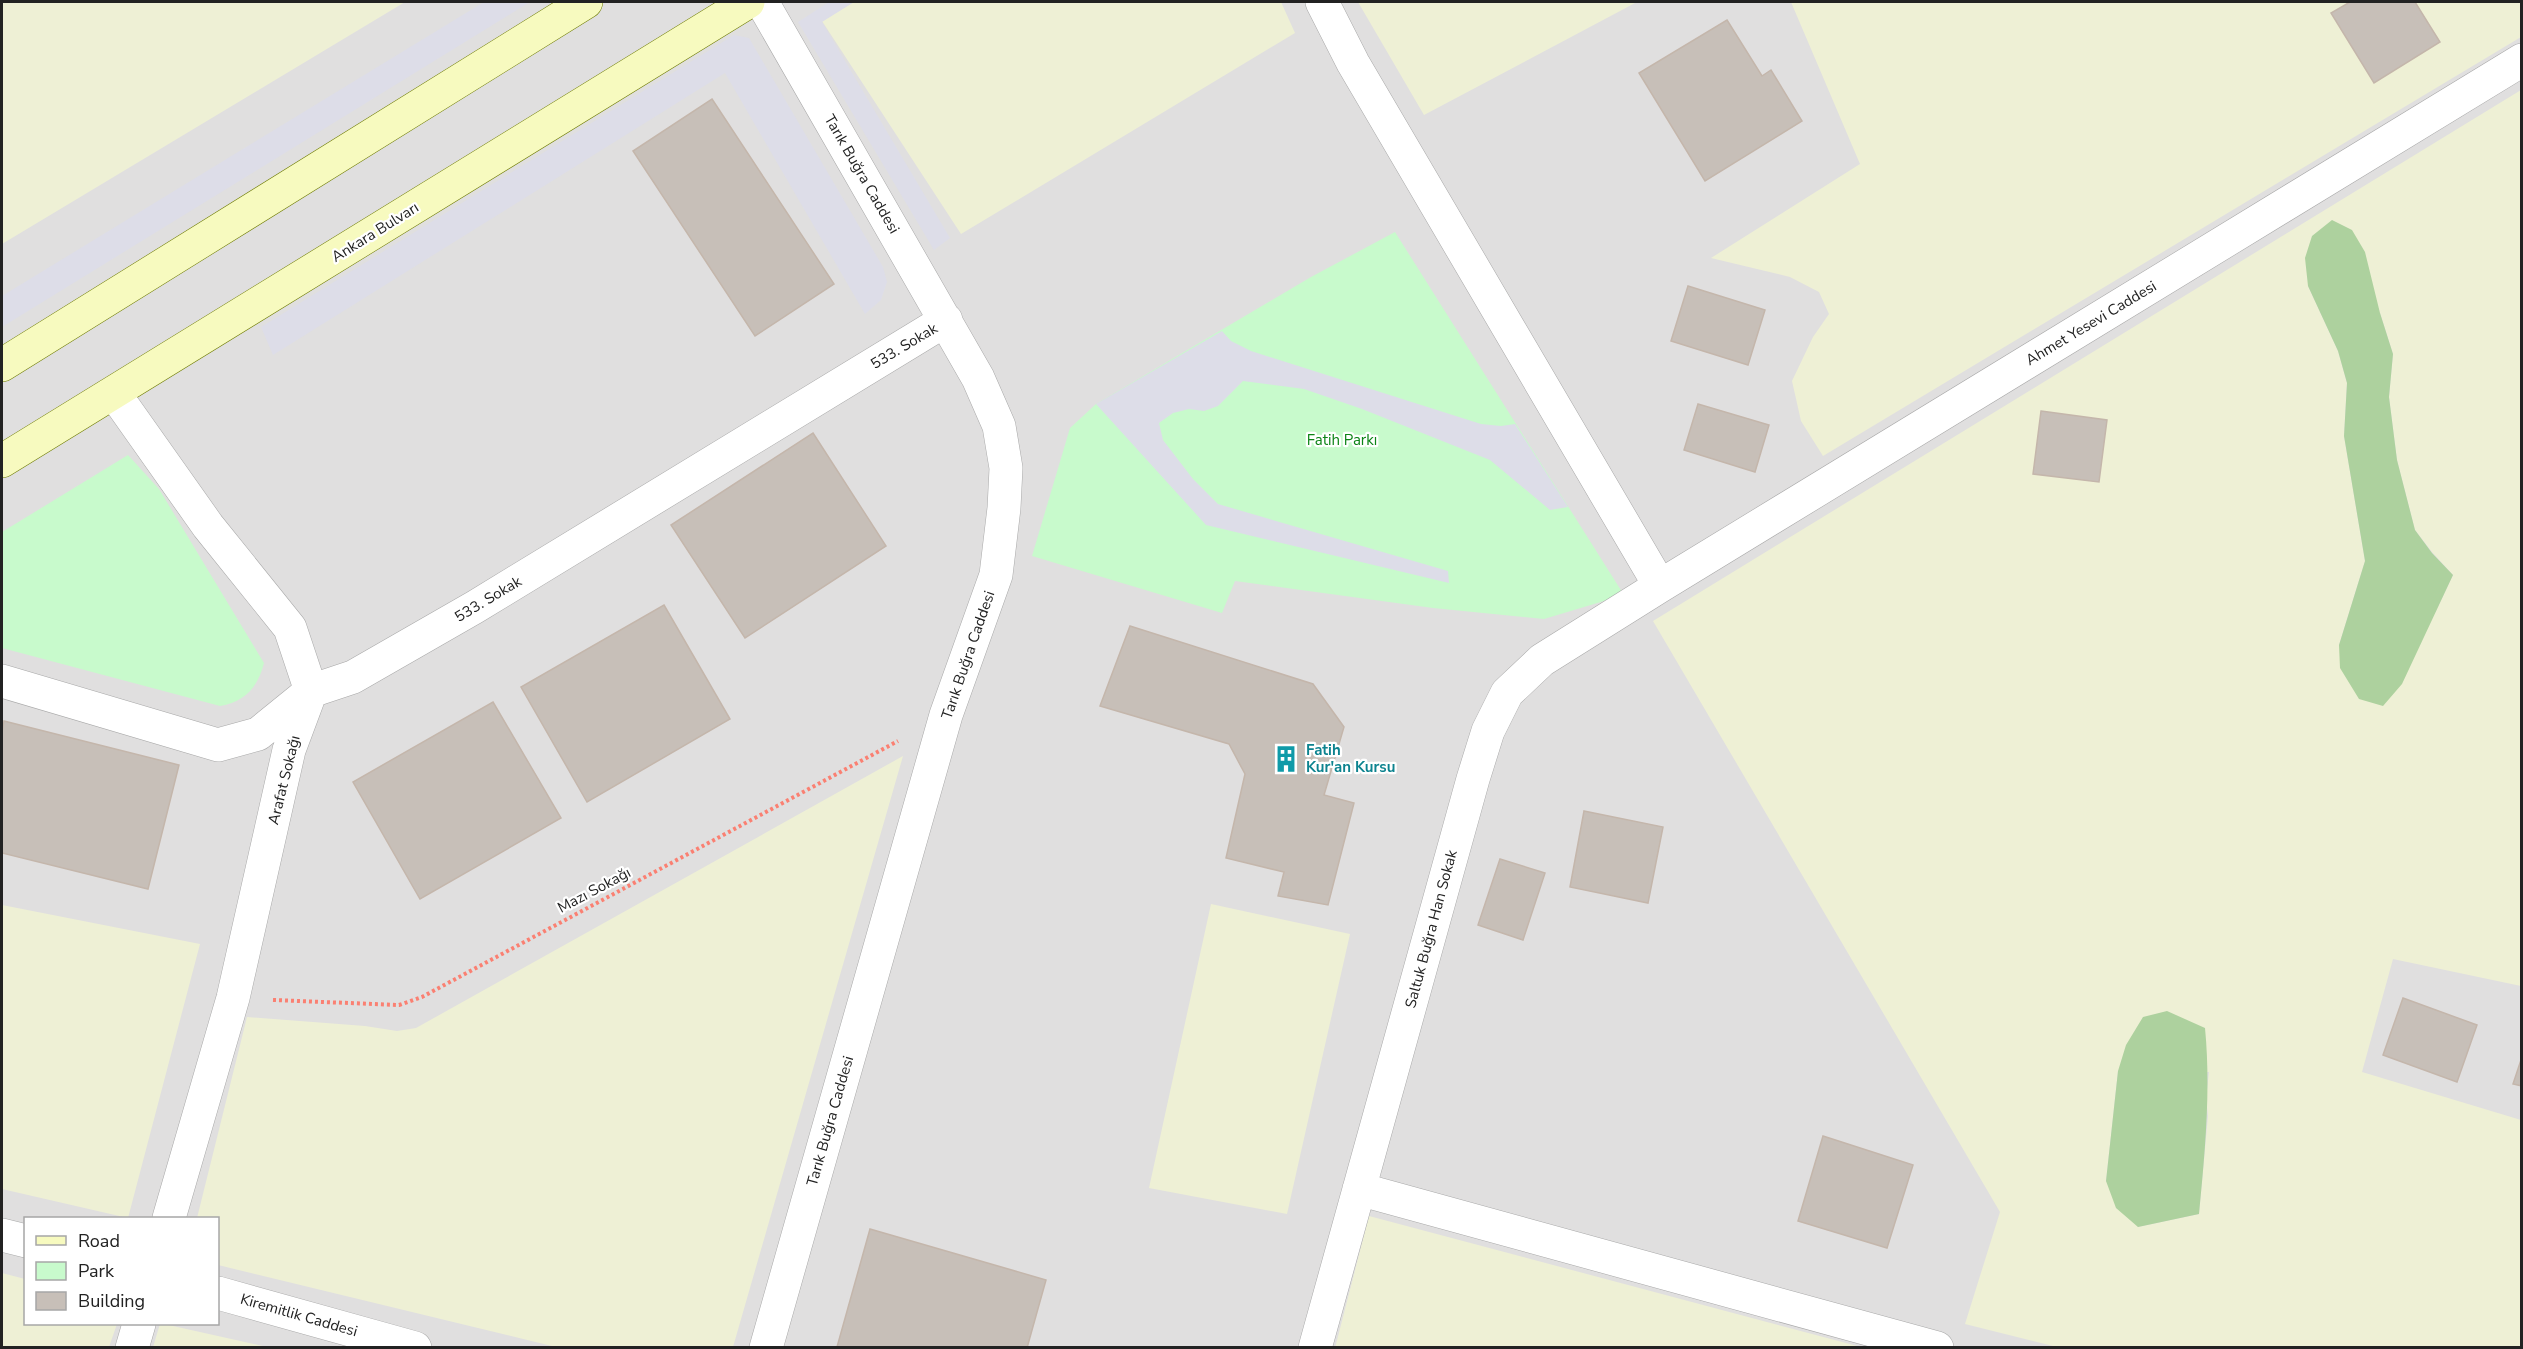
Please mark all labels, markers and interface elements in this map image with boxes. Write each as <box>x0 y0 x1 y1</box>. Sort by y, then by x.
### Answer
street label: Tarık Buğra Caddesi <box>820 111 904 237</box>
street label: Ankara Bulvarı <box>328 197 422 267</box>
street label: Ahmet Yesevi Caddesi <box>2022 276 2160 370</box>
street label: 533. Sokak <box>867 318 942 374</box>
park label: Fatih Parkı <box>1307 430 1377 450</box>
street label: 533. Sokak <box>451 571 526 627</box>
street label: Tarık Buğra Caddesi <box>937 588 999 722</box>
street label: Arafat Sokağı <box>263 733 305 827</box>
place label: Fatih Kur'an Kursu <box>1306 740 1395 777</box>
building icon: Fatih Kur'an Kursu <box>1271 744 1301 774</box>
street label: Saltuk Buğra Han Sokak <box>1400 847 1462 1010</box>
street label: Mazı Sokağı <box>554 862 634 918</box>
street label: Tarık Buğra Caddesi <box>802 1054 858 1188</box>
legend <box>24 1217 219 1325</box>
text: Road <box>78 1229 120 1253</box>
text: Park <box>78 1259 115 1283</box>
text: Building <box>78 1289 145 1313</box>
street label: Kiremitlik Caddesi <box>238 1289 360 1341</box>

